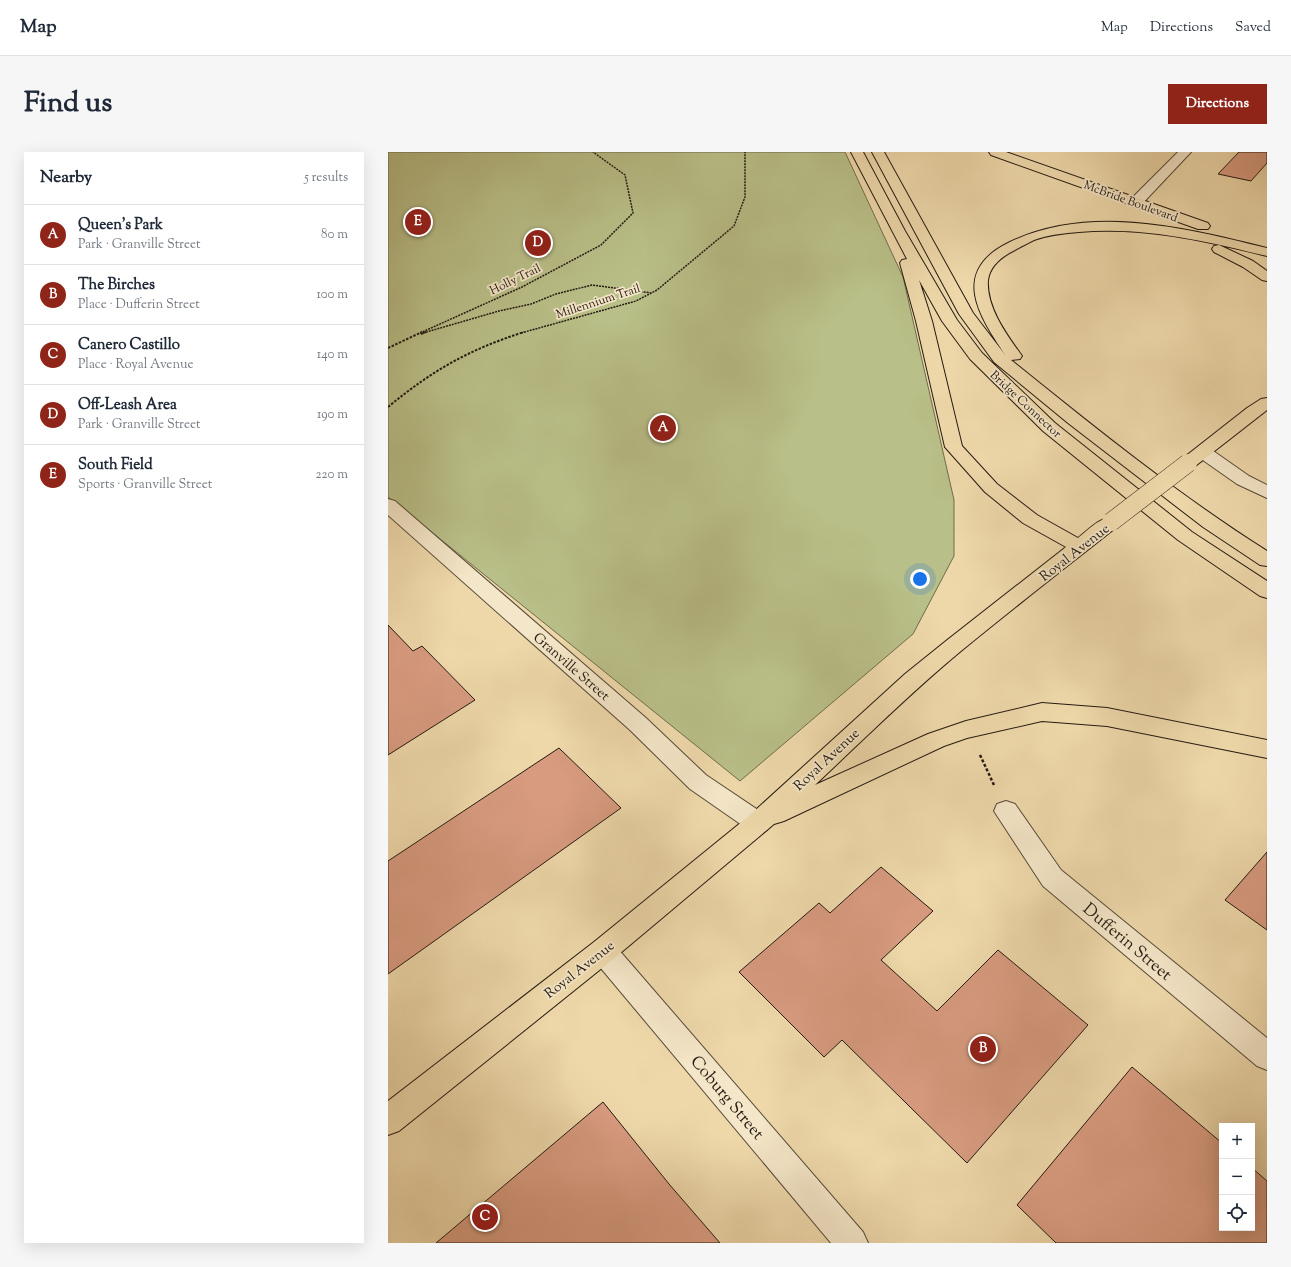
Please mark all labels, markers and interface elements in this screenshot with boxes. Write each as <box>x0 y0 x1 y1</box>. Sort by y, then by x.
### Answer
text: Map <box>20 14 57 41</box>
text: Map <box>1101 18 1128 38</box>
text: Directions <box>1150 18 1213 38</box>
text: Saved <box>1235 18 1271 38</box>
text: Find us <box>24 84 112 124</box>
button: Directions <box>1168 84 1267 124</box>
text: Nearby <box>40 166 92 190</box>
text: 5 results <box>304 169 348 187</box>
street label: McBride Boulevard <box>1081 177 1180 227</box>
pin: E <box>405 207 431 237</box>
text: Queen's Park <box>78 215 163 236</box>
text: A <box>48 226 58 244</box>
text: 80 m <box>321 226 348 244</box>
pin: D <box>525 228 551 258</box>
text: Park · Granville Street <box>78 236 201 254</box>
street label: Holly Trail <box>487 259 545 300</box>
text: The Birches <box>78 275 155 296</box>
street label: Millennium Trail <box>554 280 643 324</box>
text: B <box>49 286 57 304</box>
text: 100 m <box>316 286 348 304</box>
text: Place · Dufferin Street <box>78 296 200 314</box>
text: Canero Castillo <box>78 335 180 356</box>
text: C <box>48 346 58 364</box>
text: 140 m <box>317 346 348 364</box>
text: Place · Royal Avenue <box>78 356 194 374</box>
street label: Bridge Connector <box>985 367 1065 443</box>
text: Off-Leash Area <box>78 395 177 416</box>
text: D <box>48 406 58 424</box>
text: 190 m <box>317 406 348 424</box>
pin: A <box>650 413 676 443</box>
text: Park · Granville Street <box>78 416 201 434</box>
text: South Field <box>78 455 153 476</box>
text: E <box>49 466 57 484</box>
text: 220 m <box>315 466 348 484</box>
text: Sports · Granville Street <box>78 476 212 494</box>
street label: Royal Avenue <box>1036 520 1114 587</box>
your location <box>910 569 930 589</box>
street label: Granville Street <box>528 629 613 707</box>
street label: Royal Avenue <box>790 725 865 796</box>
street label: Dufferin Street <box>1077 898 1177 987</box>
street label: Royal Avenue <box>541 937 619 1004</box>
pin: B <box>970 1034 996 1064</box>
street label: Coburg Street <box>684 1051 769 1146</box>
map controls <box>1219 1123 1255 1231</box>
button: + <box>1219 1123 1255 1159</box>
button: − <box>1219 1159 1255 1195</box>
button: locate <box>1219 1195 1255 1231</box>
pin: C <box>472 1202 498 1232</box>

